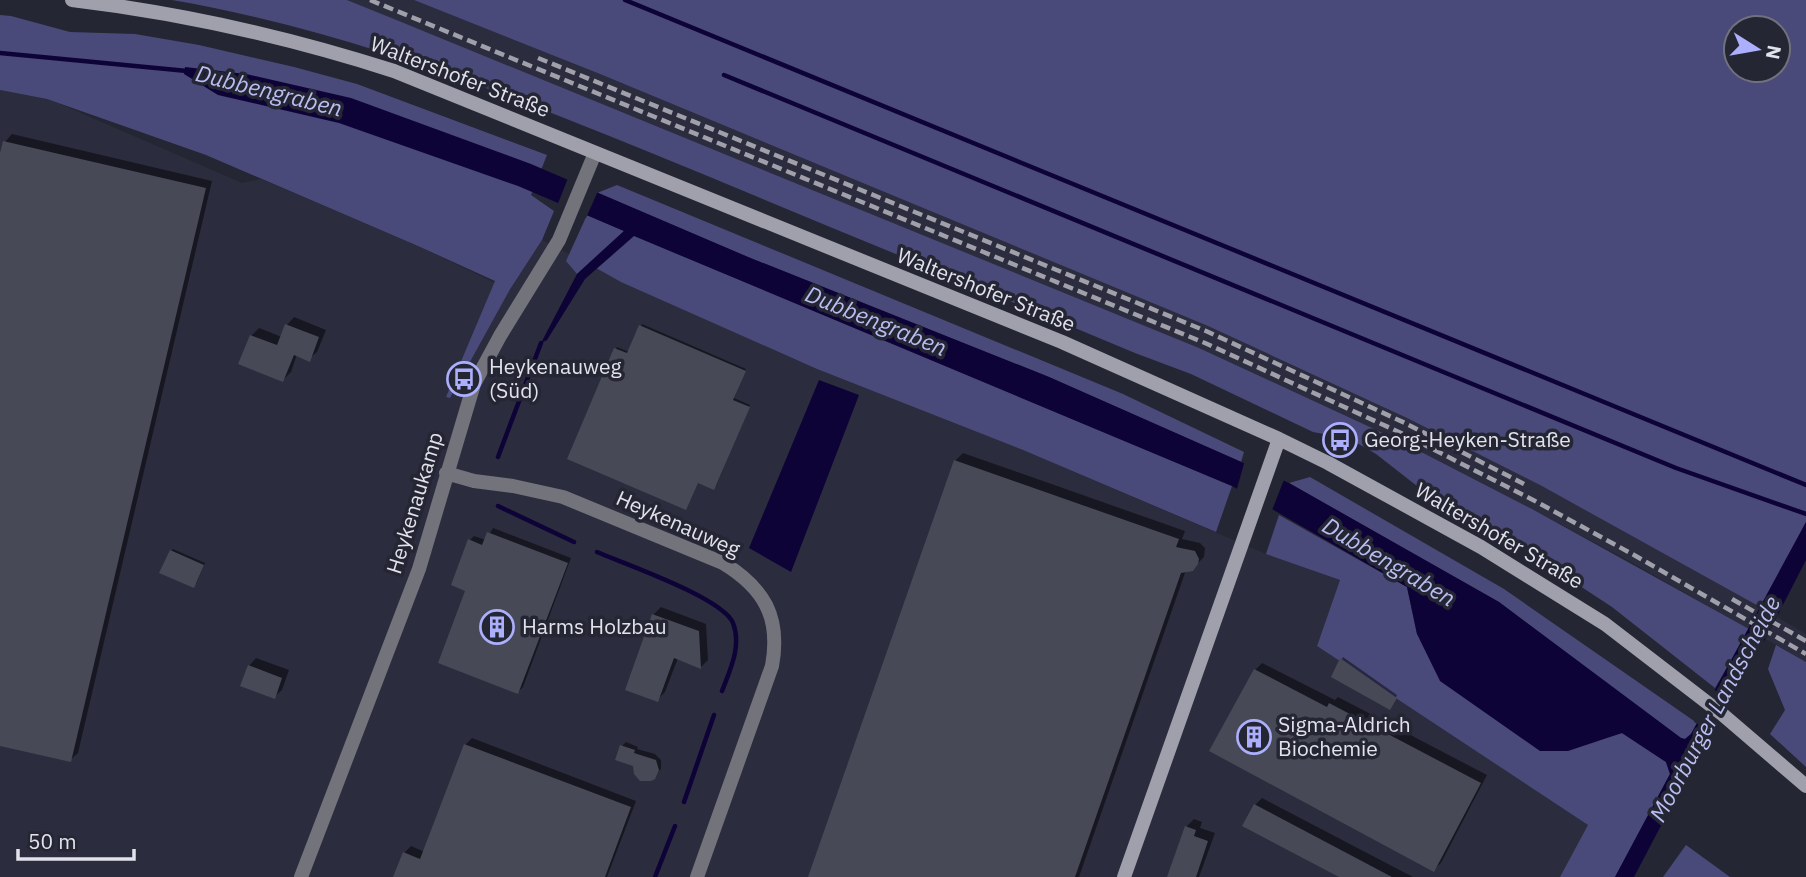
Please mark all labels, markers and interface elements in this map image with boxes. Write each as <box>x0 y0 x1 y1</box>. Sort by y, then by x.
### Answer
north arrow <box>1722 14 1792 84</box>
street label: Waltershofer Straße <box>367 29 554 123</box>
text: N <box>1761 43 1787 61</box>
water label: Dubbengraben <box>193 57 346 123</box>
street label: Waltershofer Straße <box>893 241 1080 338</box>
water label: Dubbengraben <box>801 278 952 362</box>
place label: Heykenauweg (Süd) <box>489 352 622 404</box>
bus stop icon: Heykenauweg (Süd) <box>445 360 483 398</box>
bus stop icon: Georg-Heyken-Straße <box>1321 421 1359 459</box>
place label: Georg-Heyken-Straße <box>1364 425 1571 453</box>
street label: Heykenaukamp <box>379 428 449 577</box>
street label: Waltershofer Straße <box>1410 476 1589 595</box>
street label: Heykenauweg <box>612 483 745 563</box>
water label: Dubbengraben <box>1317 510 1462 613</box>
water label: Moorburger Landscheide <box>1642 590 1787 827</box>
building icon: Harms Holzbau <box>478 608 516 646</box>
place label: Harms Holzbau <box>522 612 667 640</box>
place label: Sigma-Aldrich Biochemie <box>1278 710 1411 762</box>
building icon: Sigma-Aldrich Biochemie <box>1235 718 1273 756</box>
scale bar <box>18 818 133 862</box>
text: 50 m <box>28 827 77 855</box>

